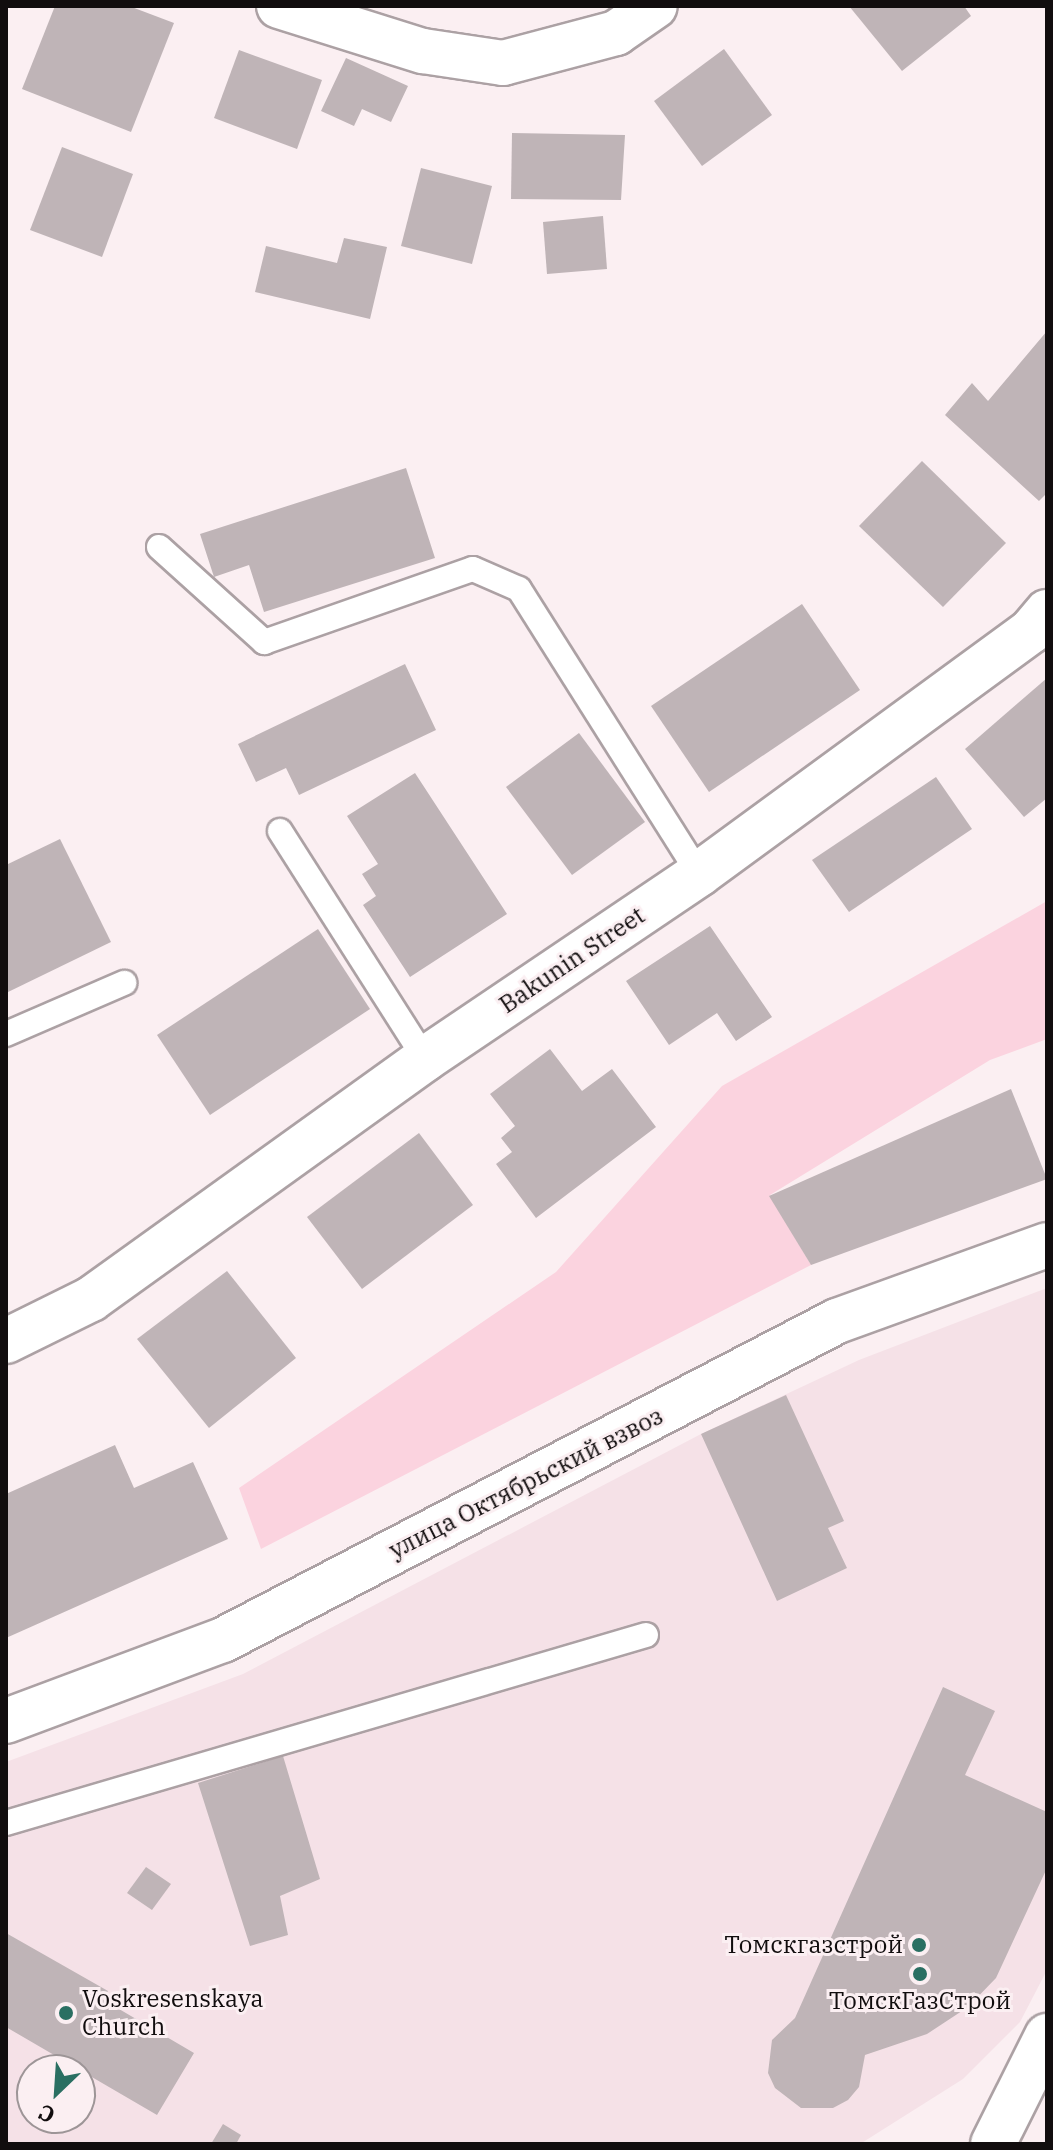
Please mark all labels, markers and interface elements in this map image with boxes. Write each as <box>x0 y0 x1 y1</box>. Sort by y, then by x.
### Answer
street label: Bakunin Street <box>494 901 650 1019</box>
street label: улица Октябрьский взвоз <box>384 1401 668 1565</box>
place label: Томскгазстрой <box>724 1931 903 1959</box>
marker: Томскгазстрой <box>910 1936 928 1954</box>
marker: ТомскГазСтрой <box>911 1965 929 1983</box>
place label: Voskresenskaya Church <box>82 1985 263 2041</box>
place label: ТомскГазСтрой <box>829 1987 1011 2015</box>
marker: Voskresenskaya Church <box>57 2004 75 2022</box>
north arrow <box>16 2054 96 2134</box>
text: С <box>34 2098 59 2131</box>

